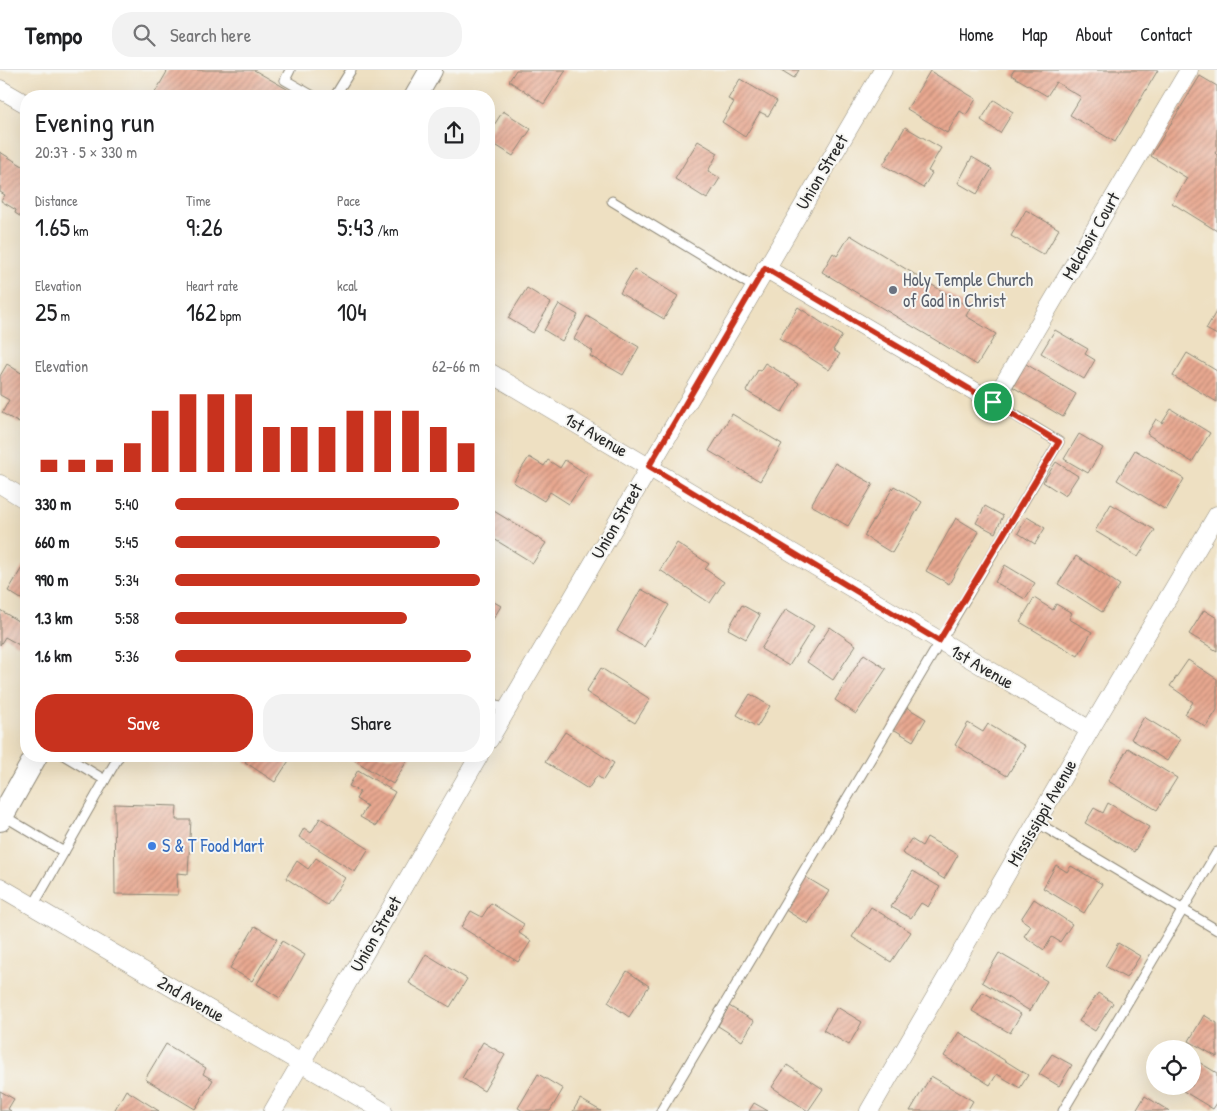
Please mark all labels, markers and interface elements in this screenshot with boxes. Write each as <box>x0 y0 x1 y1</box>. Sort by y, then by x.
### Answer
search box <box>112 12 462 57</box>
text: Tempo <box>25 19 82 51</box>
icon: search <box>130 21 158 49</box>
text: Search here <box>170 22 251 48</box>
text: Home <box>959 22 994 47</box>
text: Map <box>1022 22 1047 47</box>
text: About <box>1075 22 1112 47</box>
text: Contact <box>1140 22 1192 47</box>
text: Evening run <box>35 103 155 141</box>
button: share <box>428 107 480 159</box>
street label: Union Street <box>789 129 854 214</box>
text: 20:37 · 5 × 330 m <box>35 141 137 163</box>
street label: Melchoir Court <box>1055 187 1126 284</box>
text: Distance <box>35 191 78 210</box>
text: Time <box>186 191 211 210</box>
text: Pace <box>337 191 360 210</box>
text: 1.65 <box>35 210 70 244</box>
text: 9:26 <box>186 210 223 244</box>
text: 5:43 <box>337 210 374 244</box>
text: km <box>70 221 89 240</box>
text: /km <box>374 221 398 240</box>
place label: Holy Temple Church of God in Christ <box>903 267 1033 313</box>
text: Elevation <box>35 276 82 295</box>
text: Heart rate <box>186 276 238 295</box>
text: kcal <box>337 276 357 295</box>
marker: Holy Temple Church of God in Christ <box>887 284 899 296</box>
text: 25 <box>35 295 57 329</box>
text: 162 <box>186 295 217 329</box>
text: 104 <box>337 295 367 329</box>
text: m <box>57 306 70 325</box>
text: bpm <box>217 306 241 325</box>
text: Elevation <box>35 355 88 377</box>
text: 62–66 m <box>432 355 480 377</box>
pin <box>972 381 1014 423</box>
icon: arrive <box>979 388 1007 416</box>
street label: 1st Avenue <box>560 406 633 463</box>
street label: Union Street <box>585 478 649 563</box>
text: 330 m <box>35 493 71 515</box>
text: 5:40 <box>115 493 139 515</box>
text: 660 m <box>35 531 70 553</box>
text: 5:45 <box>115 531 138 553</box>
text: 990 m <box>35 569 68 591</box>
text: 5:34 <box>115 569 139 591</box>
text: 1.3 km <box>35 607 73 629</box>
text: 5:58 <box>115 607 139 629</box>
street label: 1st Avenue <box>946 638 1019 695</box>
text: 1.6 km <box>35 645 72 667</box>
text: 5:36 <box>115 645 139 667</box>
button: Save <box>35 694 253 752</box>
button: Share <box>263 694 480 752</box>
street label: Mississippi Avenue <box>1001 755 1082 871</box>
place label: S & T Food Mart <box>162 833 265 858</box>
marker: S & T Food Mart <box>146 840 158 852</box>
street label: Union Street <box>344 891 408 976</box>
street label: 2nd Avenue <box>153 969 229 1028</box>
map controls <box>1146 1040 1201 1095</box>
button: locate <box>1146 1040 1201 1095</box>

